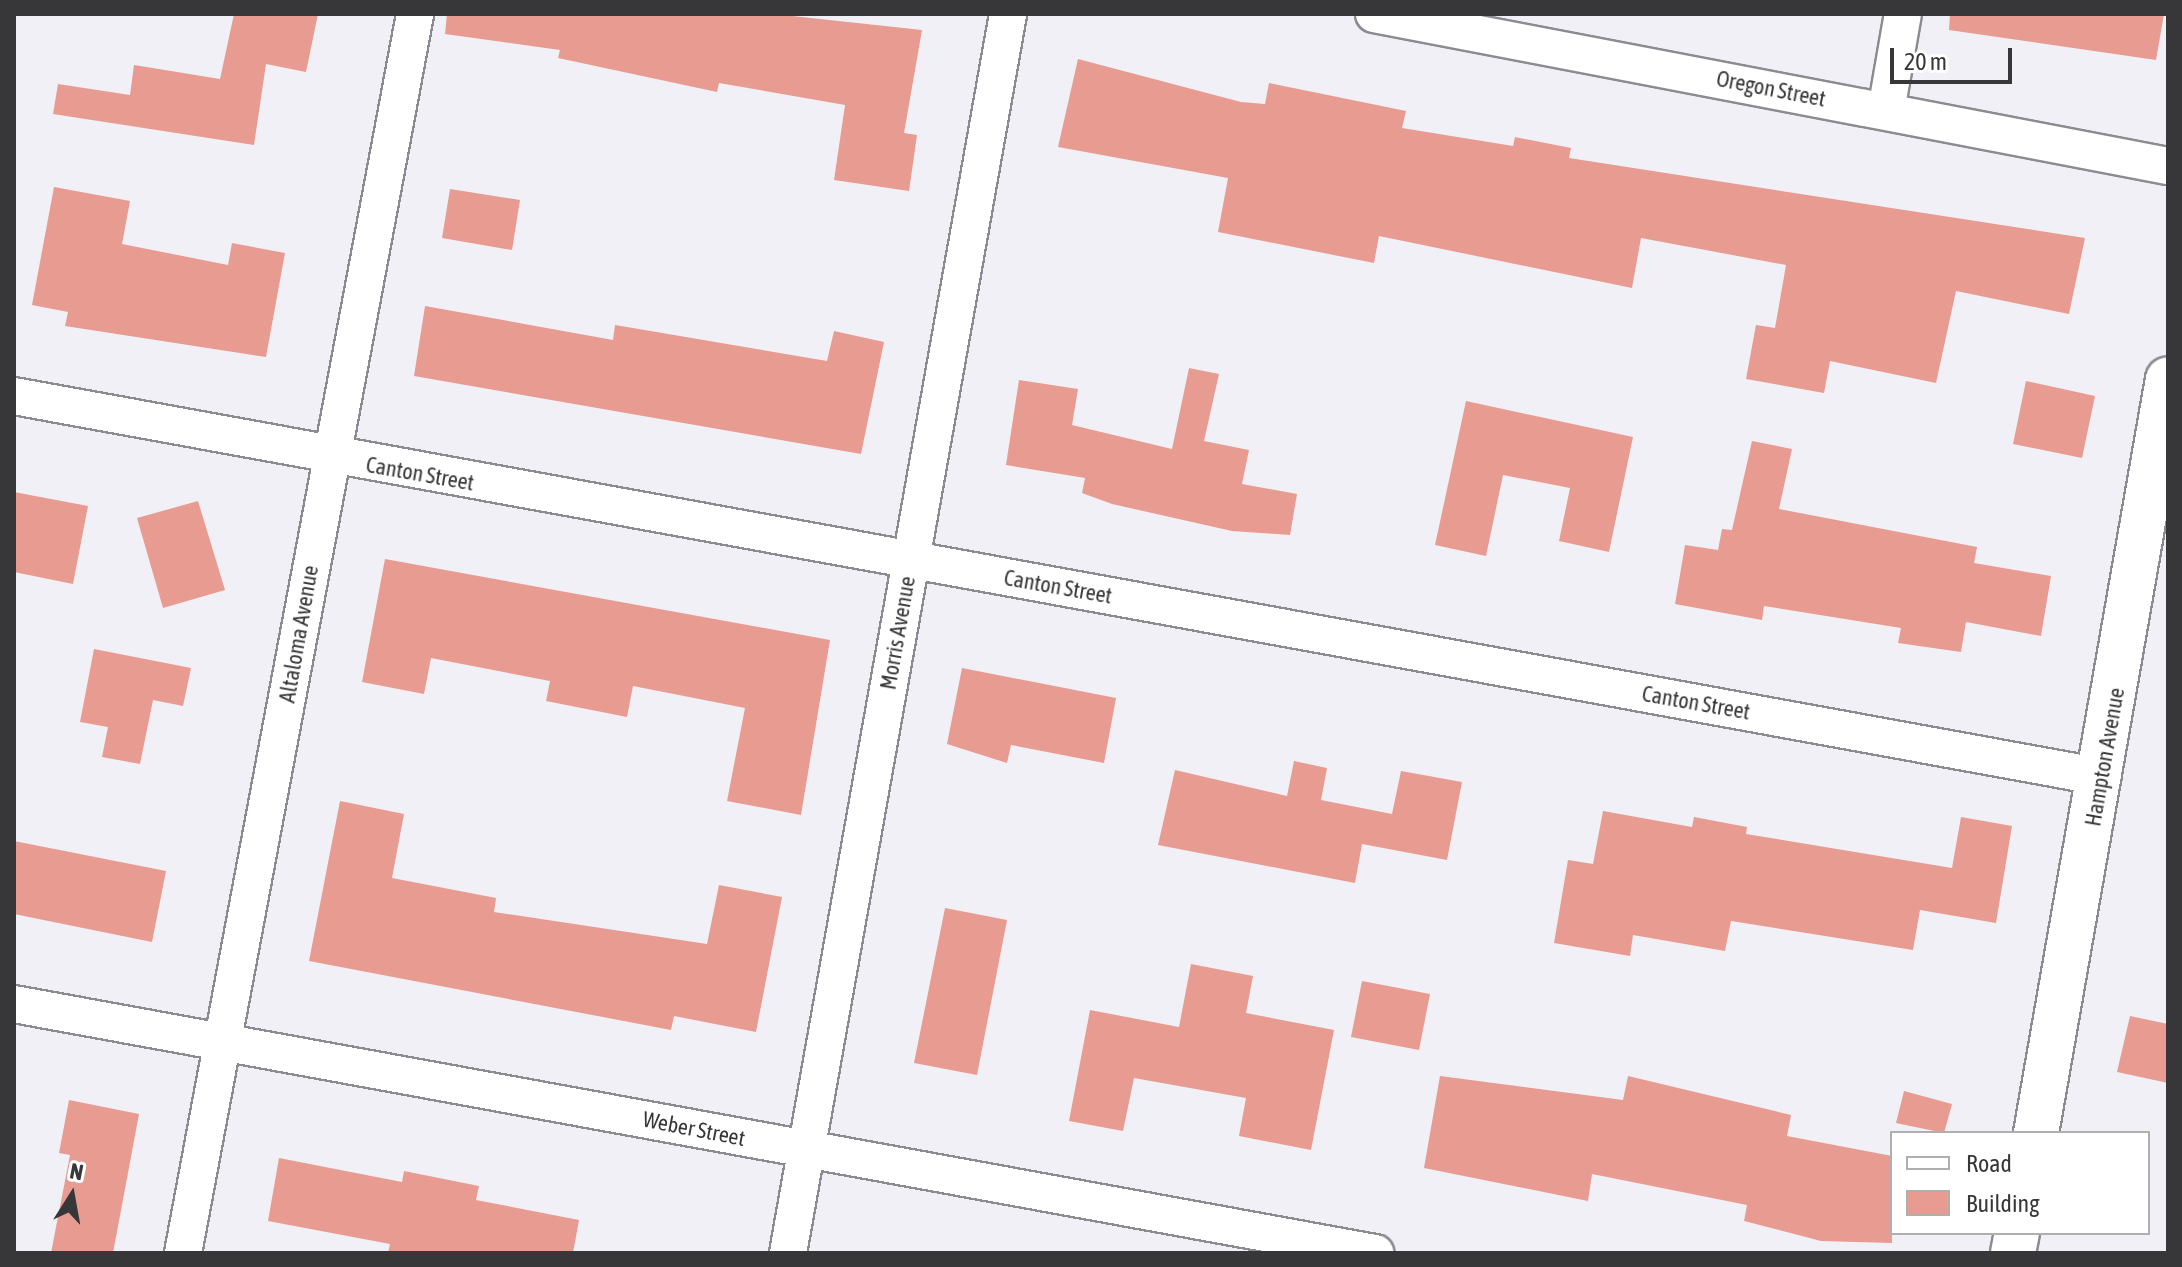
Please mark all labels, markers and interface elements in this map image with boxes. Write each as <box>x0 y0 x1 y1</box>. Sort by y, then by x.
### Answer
scale bar <box>1894 32 2016 82</box>
text: 20 m <box>1904 48 1947 75</box>
street label: Oregon Street <box>1714 65 1828 113</box>
street label: Canton Street <box>364 452 476 496</box>
street label: Altaloma Avenue <box>274 563 324 705</box>
street label: Canton Street <box>1002 565 1114 609</box>
street label: Morris Avenue <box>875 574 921 692</box>
street label: Canton Street <box>1640 681 1752 725</box>
street label: Hampton Avenue <box>2080 686 2130 828</box>
street label: Weber Street <box>641 1106 747 1152</box>
legend <box>1890 1131 2150 1235</box>
text: Road <box>1966 1150 2012 1177</box>
north arrow <box>32 1155 112 1235</box>
text: N <box>68 1157 85 1185</box>
text: Building <box>1966 1190 2039 1217</box>

